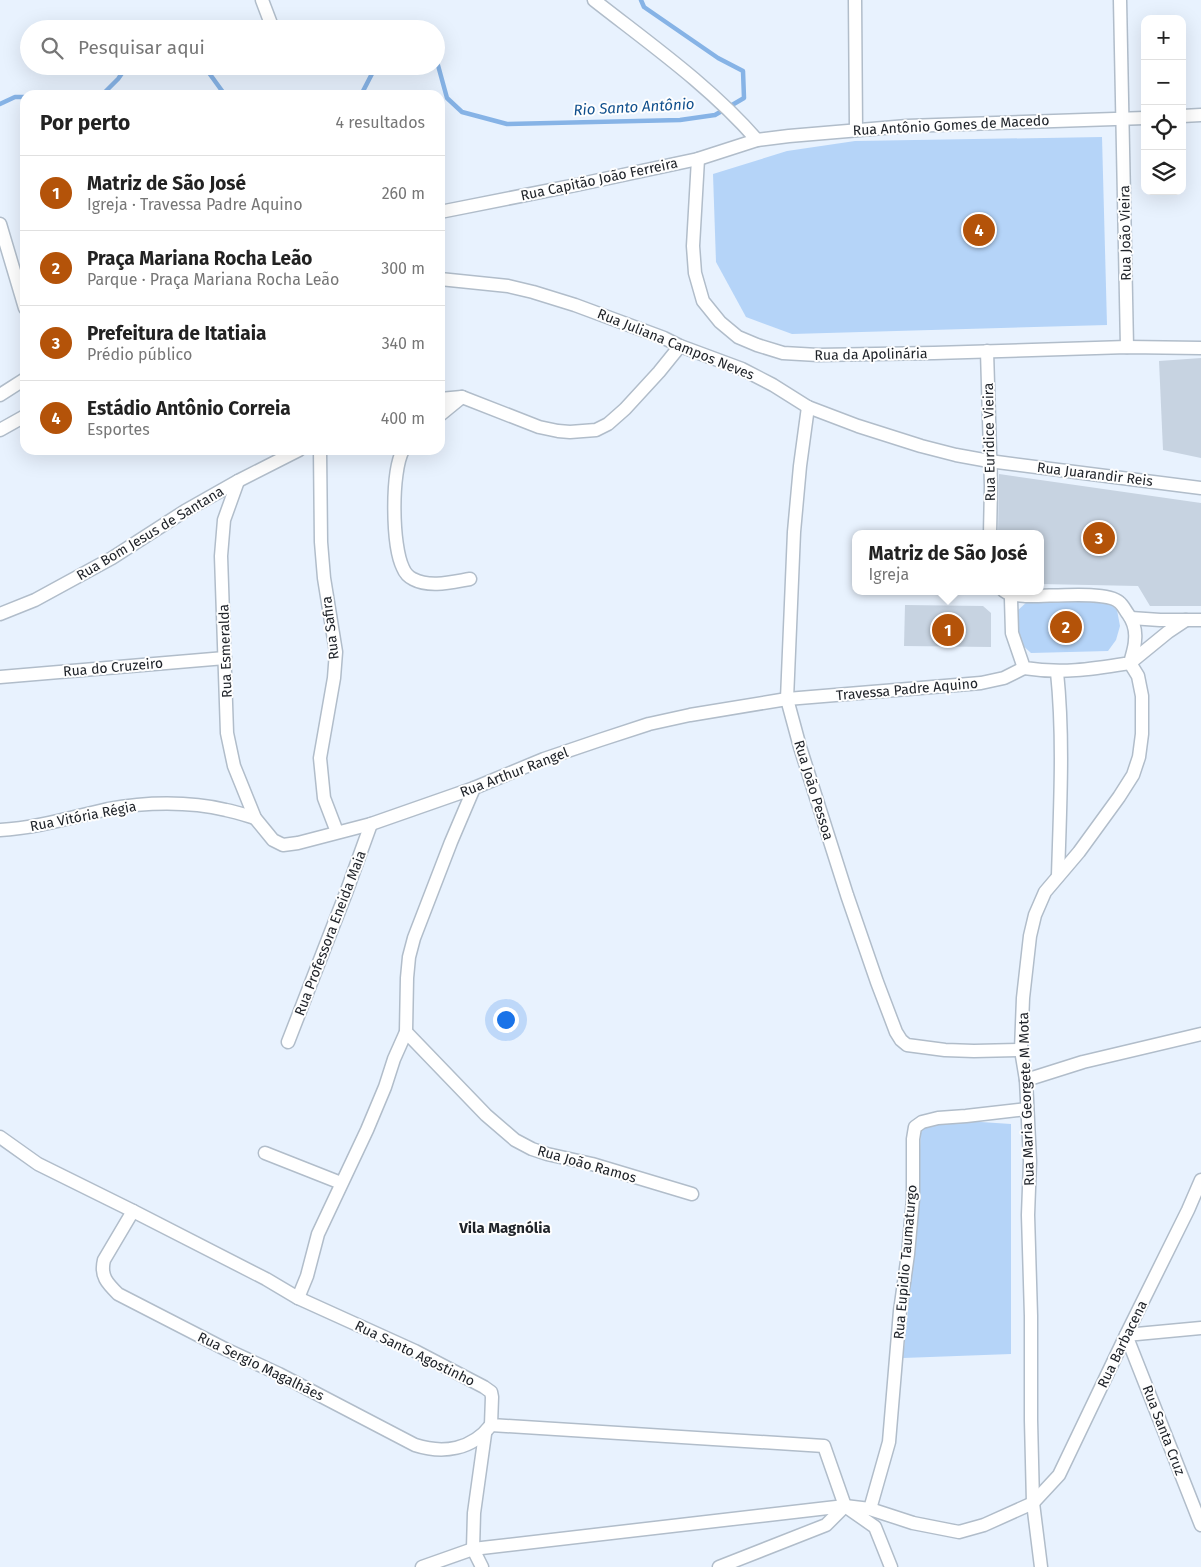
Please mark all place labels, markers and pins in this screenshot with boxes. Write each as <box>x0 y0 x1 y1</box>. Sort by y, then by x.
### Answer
pin: 4 <box>963 211 995 249</box>
pin: 3 <box>1083 519 1115 557</box>
pin: 2 <box>1050 608 1082 646</box>
pin: 1 <box>932 611 964 649</box>

